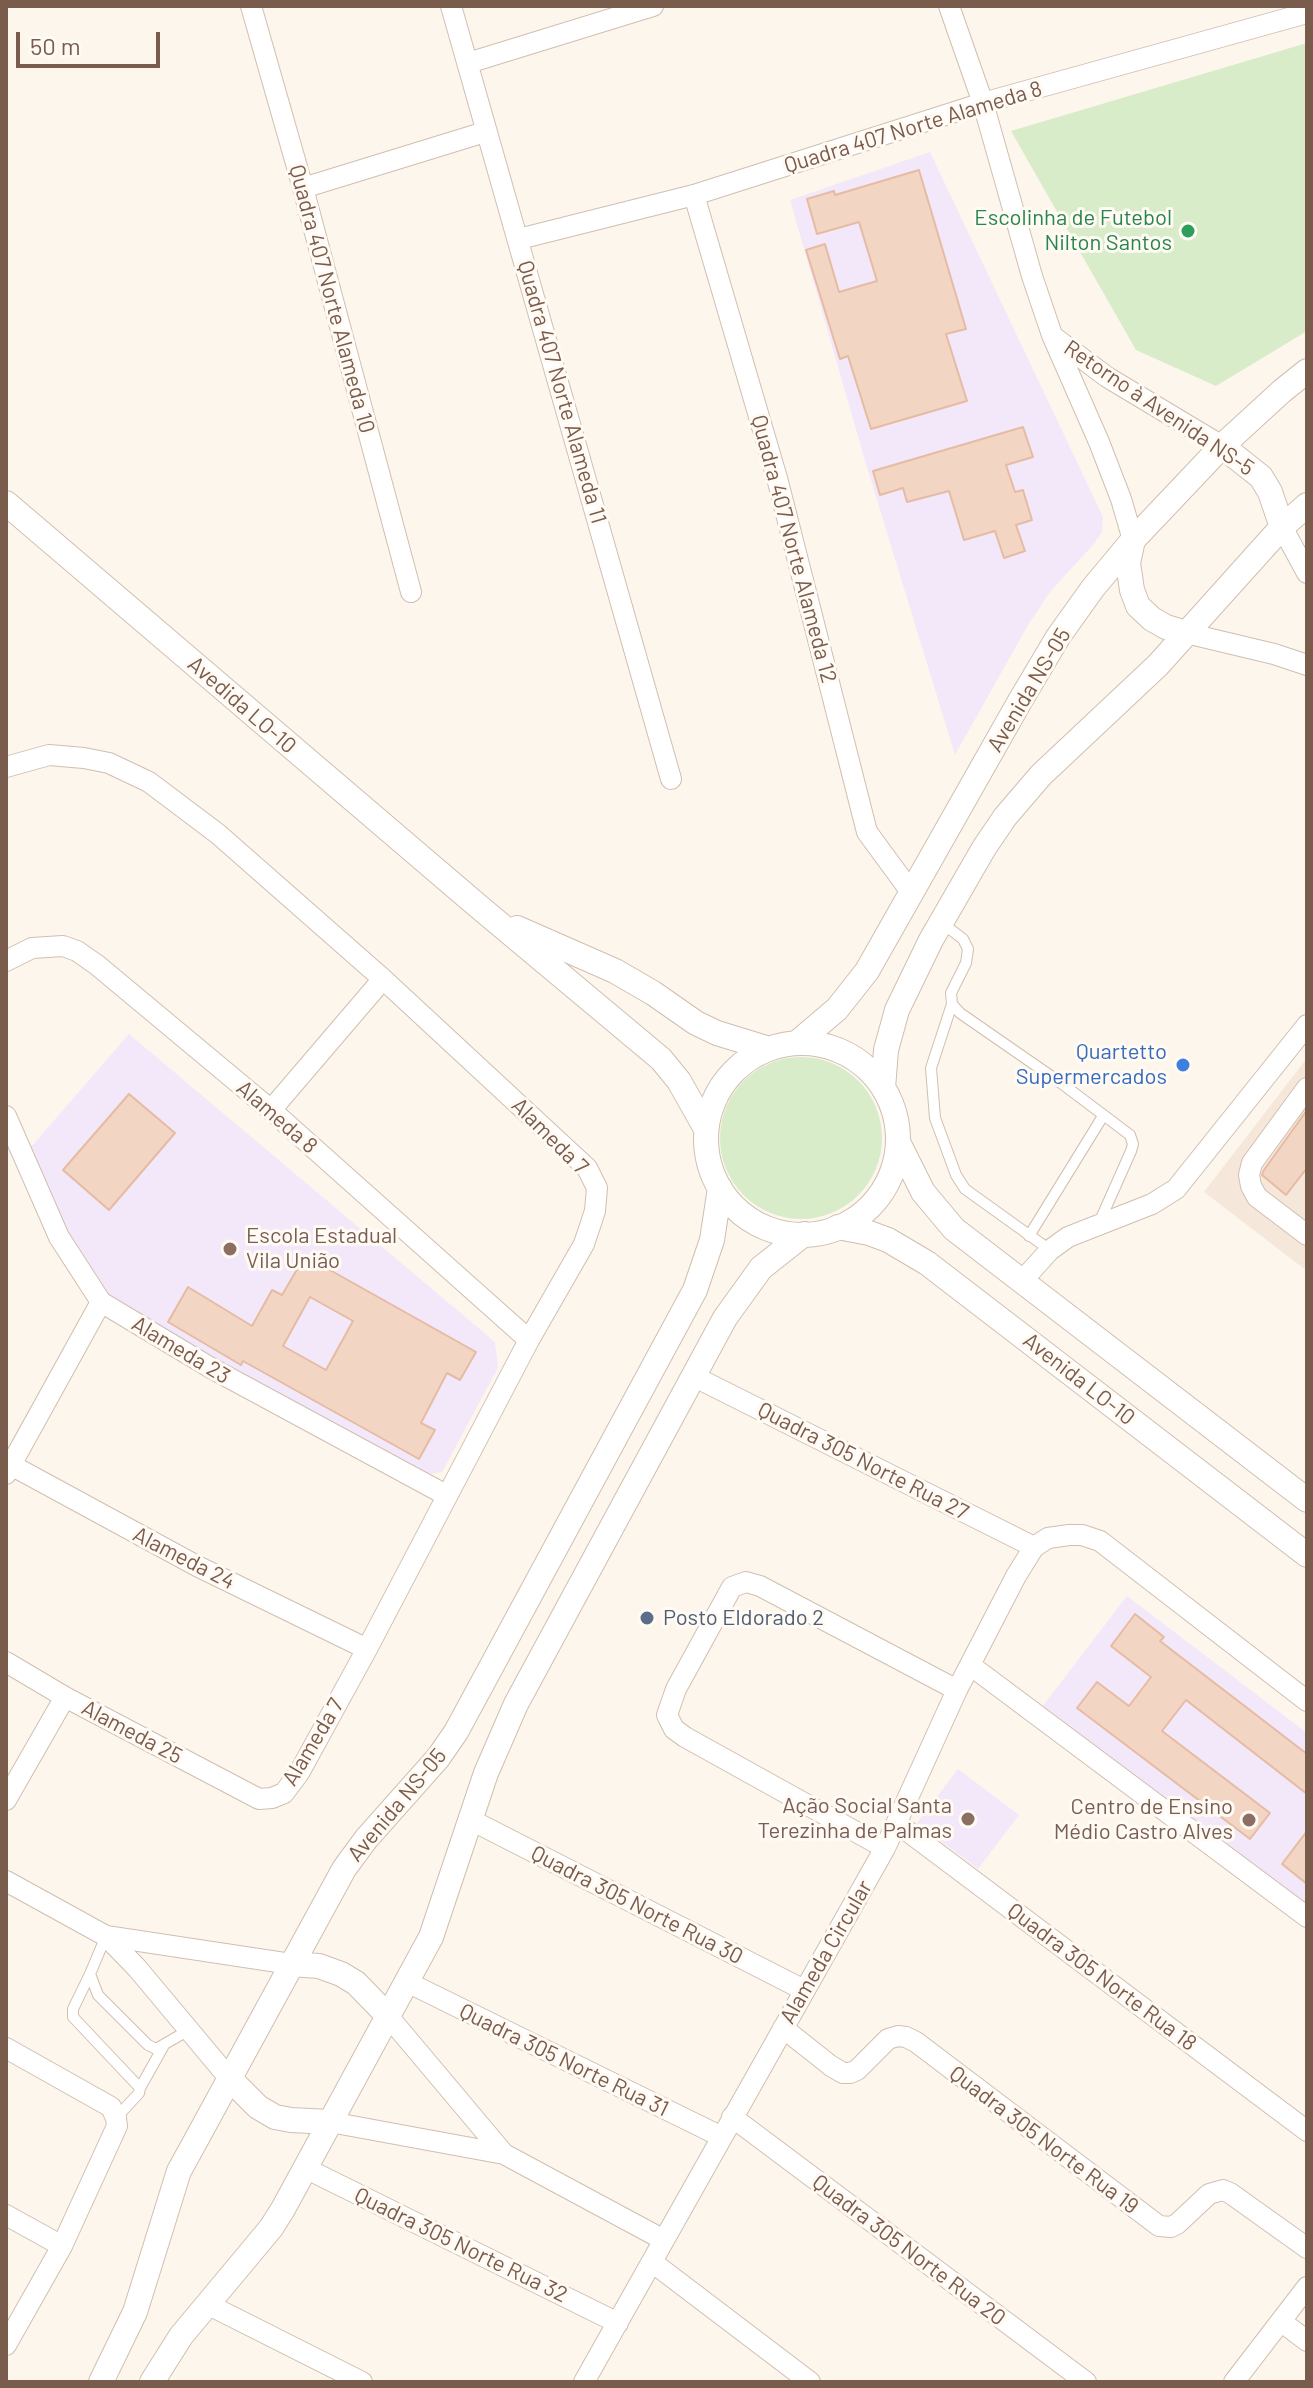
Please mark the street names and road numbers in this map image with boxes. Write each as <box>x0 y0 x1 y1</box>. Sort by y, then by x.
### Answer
street label: Quadra 407 Norte Alameda 8 <box>781 75 1045 179</box>
street label: Quadra 407 Norte Alameda 10 <box>283 162 381 436</box>
street label: Quadra 407 Norte Alameda 11 <box>512 258 612 526</box>
street label: Retorno à Avenida NS-5 <box>1059 335 1259 481</box>
street label: Quadra 407 Norte Alameda 12 <box>746 412 842 686</box>
street label: Avenida NS-05 <box>982 623 1076 757</box>
street label: Avedida LO-10 <box>183 651 301 759</box>
street label: Alameda 8 <box>231 1075 323 1159</box>
street label: Alameda 7 <box>506 1092 594 1180</box>
street label: Alameda 23 <box>127 1310 235 1390</box>
street label: Avenida LO-10 <box>1018 1327 1140 1431</box>
street label: Quadra 305 Norte Rua 27 <box>753 1396 973 1526</box>
street label: Alameda 24 <box>129 1521 239 1595</box>
street label: Alameda 7 <box>277 1693 349 1791</box>
street label: Alameda 25 <box>77 1694 187 1770</box>
street label: Avenida NS-05 <box>342 1743 452 1867</box>
street label: Quadra 305 Norte Rua 30 <box>527 1840 747 1970</box>
street label: Alameda Circular <box>774 1875 878 2029</box>
street label: Quadra 305 Norte Rua 18 <box>1002 1897 1202 2057</box>
street label: Quadra 305 Norte Rua 31 <box>455 1998 673 2122</box>
street label: Quadra 305 Norte Rua 19 <box>944 2060 1144 2220</box>
street label: Quadra 305 Norte Rua 20 <box>807 2169 1011 2331</box>
street label: Quadra 305 Norte Rua 32 <box>350 2182 572 2308</box>

